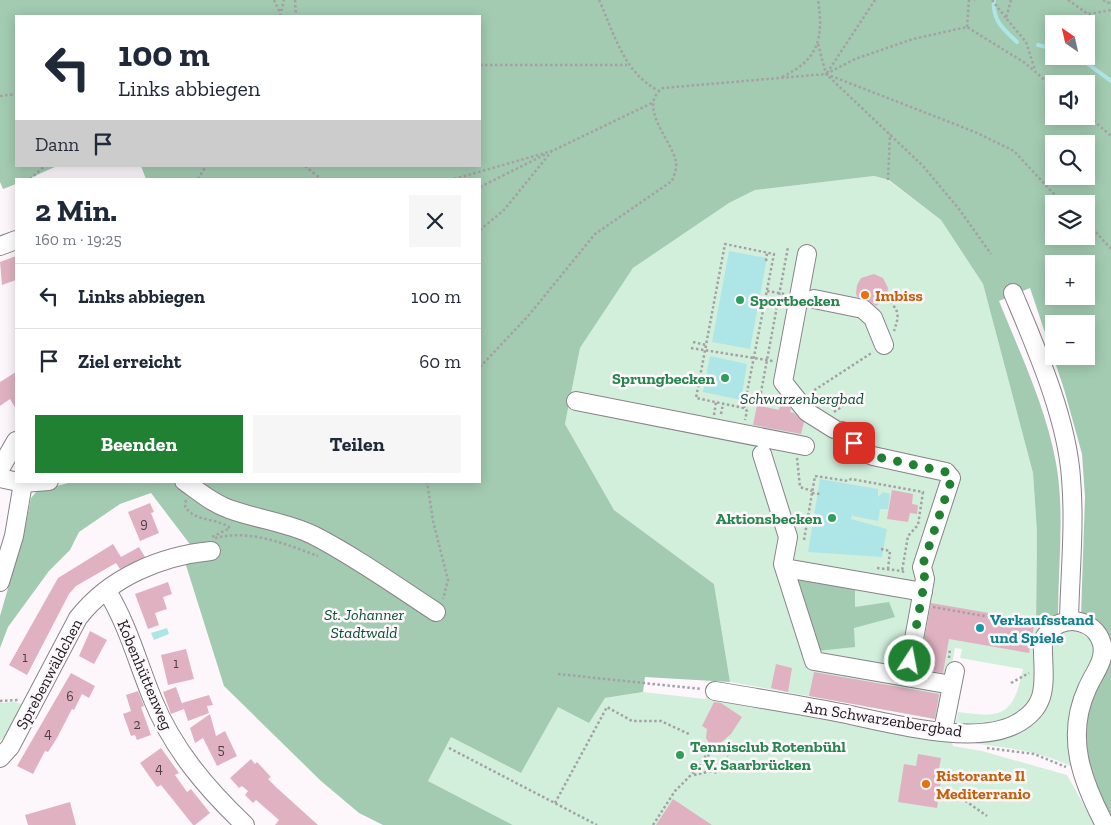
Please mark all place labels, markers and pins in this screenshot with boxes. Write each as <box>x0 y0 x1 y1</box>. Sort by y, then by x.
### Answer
place label: Imbiss <box>875 286 923 305</box>
marker: Imbiss <box>859 289 871 301</box>
place label: Sportbecken <box>750 291 840 310</box>
marker: Sportbecken <box>734 294 746 306</box>
place label: Sprungbecken <box>612 369 716 388</box>
marker: Sprungbecken <box>719 372 731 384</box>
pin <box>833 422 875 464</box>
place label: Aktionsbecken <box>716 509 823 528</box>
marker: Aktionsbecken <box>826 512 838 524</box>
place label: Verkaufsstand und Spiele <box>990 610 1094 647</box>
marker: Verkaufsstand und Spiele <box>974 622 986 634</box>
place label: Tennisclub Rotenbühl e. V. Saarbrücken <box>690 737 846 774</box>
marker: Tennisclub Rotenbühl e. V. Saarbrücken <box>674 749 686 761</box>
place label: Ristorante Il Mediterranio <box>936 766 1031 803</box>
marker: Ristorante Il Mediterranio <box>920 778 932 790</box>

